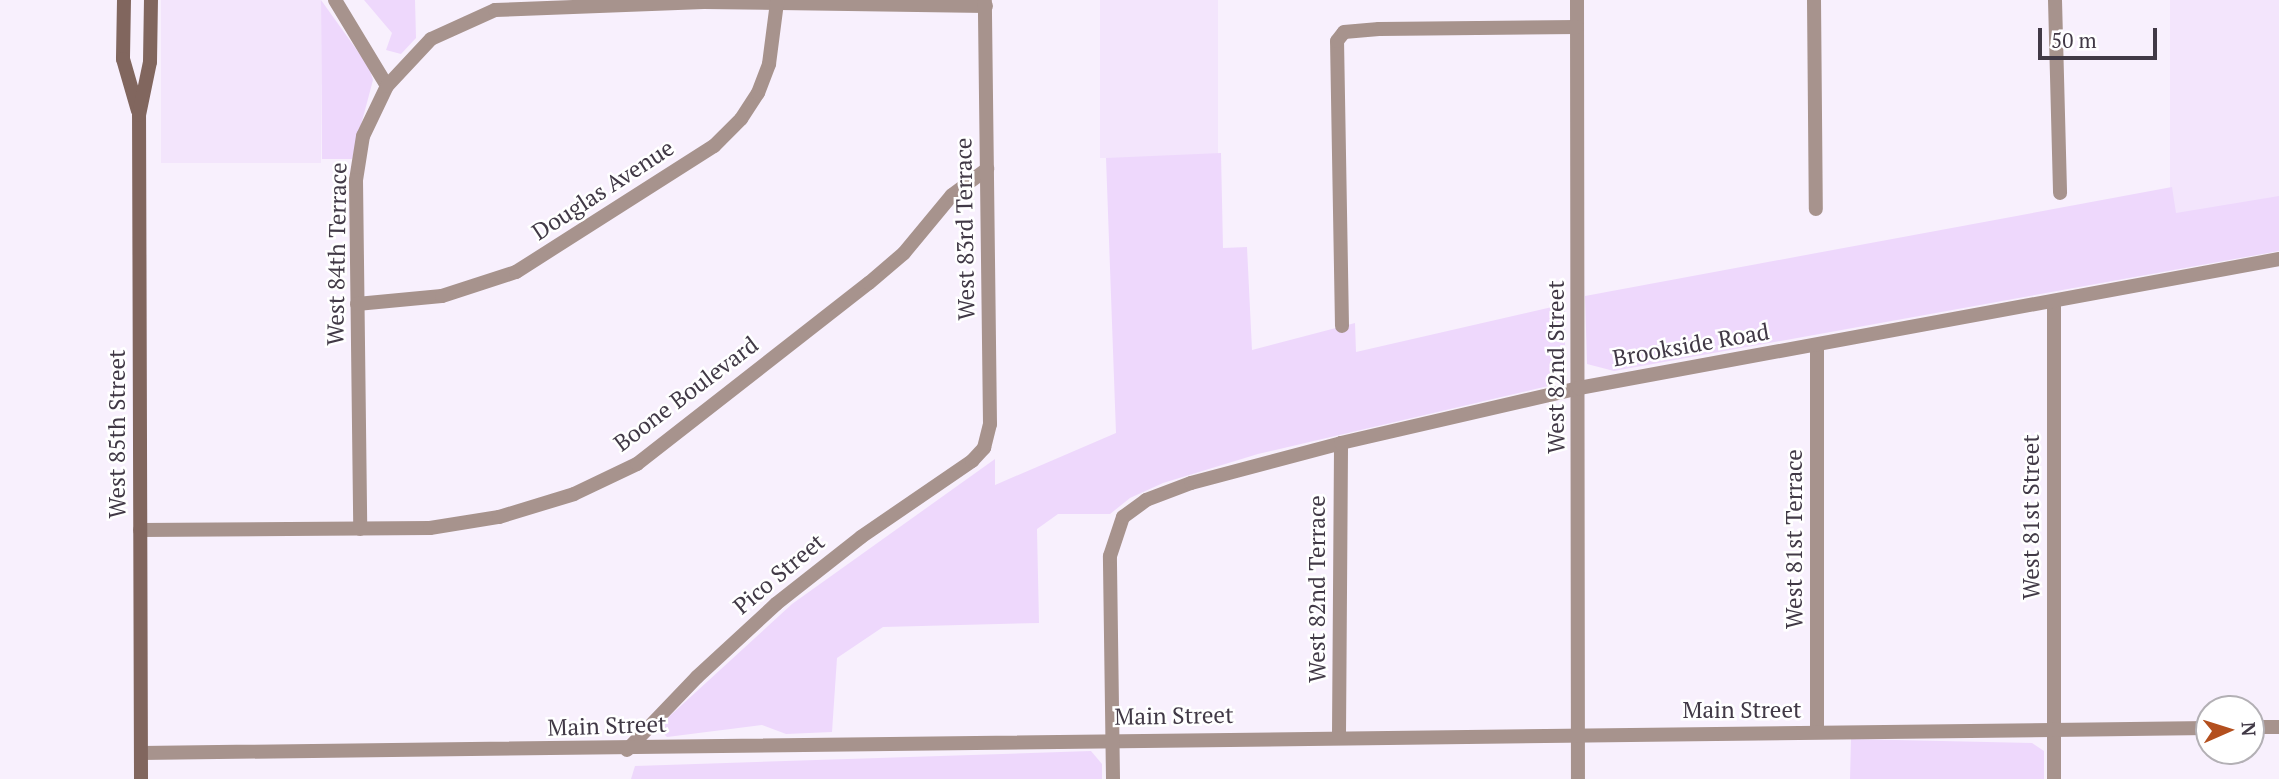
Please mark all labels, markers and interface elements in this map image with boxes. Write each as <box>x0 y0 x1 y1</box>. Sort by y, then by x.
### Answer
scale bar <box>2041 14 2160 58</box>
text: 50 m <box>2051 26 2097 54</box>
street label: Douglas Avenue <box>527 134 679 246</box>
street label: West 83rd Terrace <box>950 137 980 321</box>
street label: West 84th Terrace <box>322 162 352 346</box>
street label: West 82nd Street <box>1542 280 1570 454</box>
street label: Brookside Road <box>1611 318 1771 372</box>
street label: Boone Boulevard <box>608 331 764 457</box>
street label: West 85th Street <box>103 349 131 519</box>
street label: West 81st Street <box>2017 434 2045 600</box>
street label: West 81st Terrace <box>1780 449 1808 629</box>
street label: West 82nd Terrace <box>1303 495 1331 683</box>
street label: Pico Street <box>728 528 830 620</box>
north arrow <box>2195 695 2265 765</box>
street label: Main Street <box>1682 696 1802 724</box>
street label: Main Street <box>1114 701 1234 731</box>
street label: Main Street <box>547 710 667 742</box>
text: N <box>2237 721 2262 737</box>

